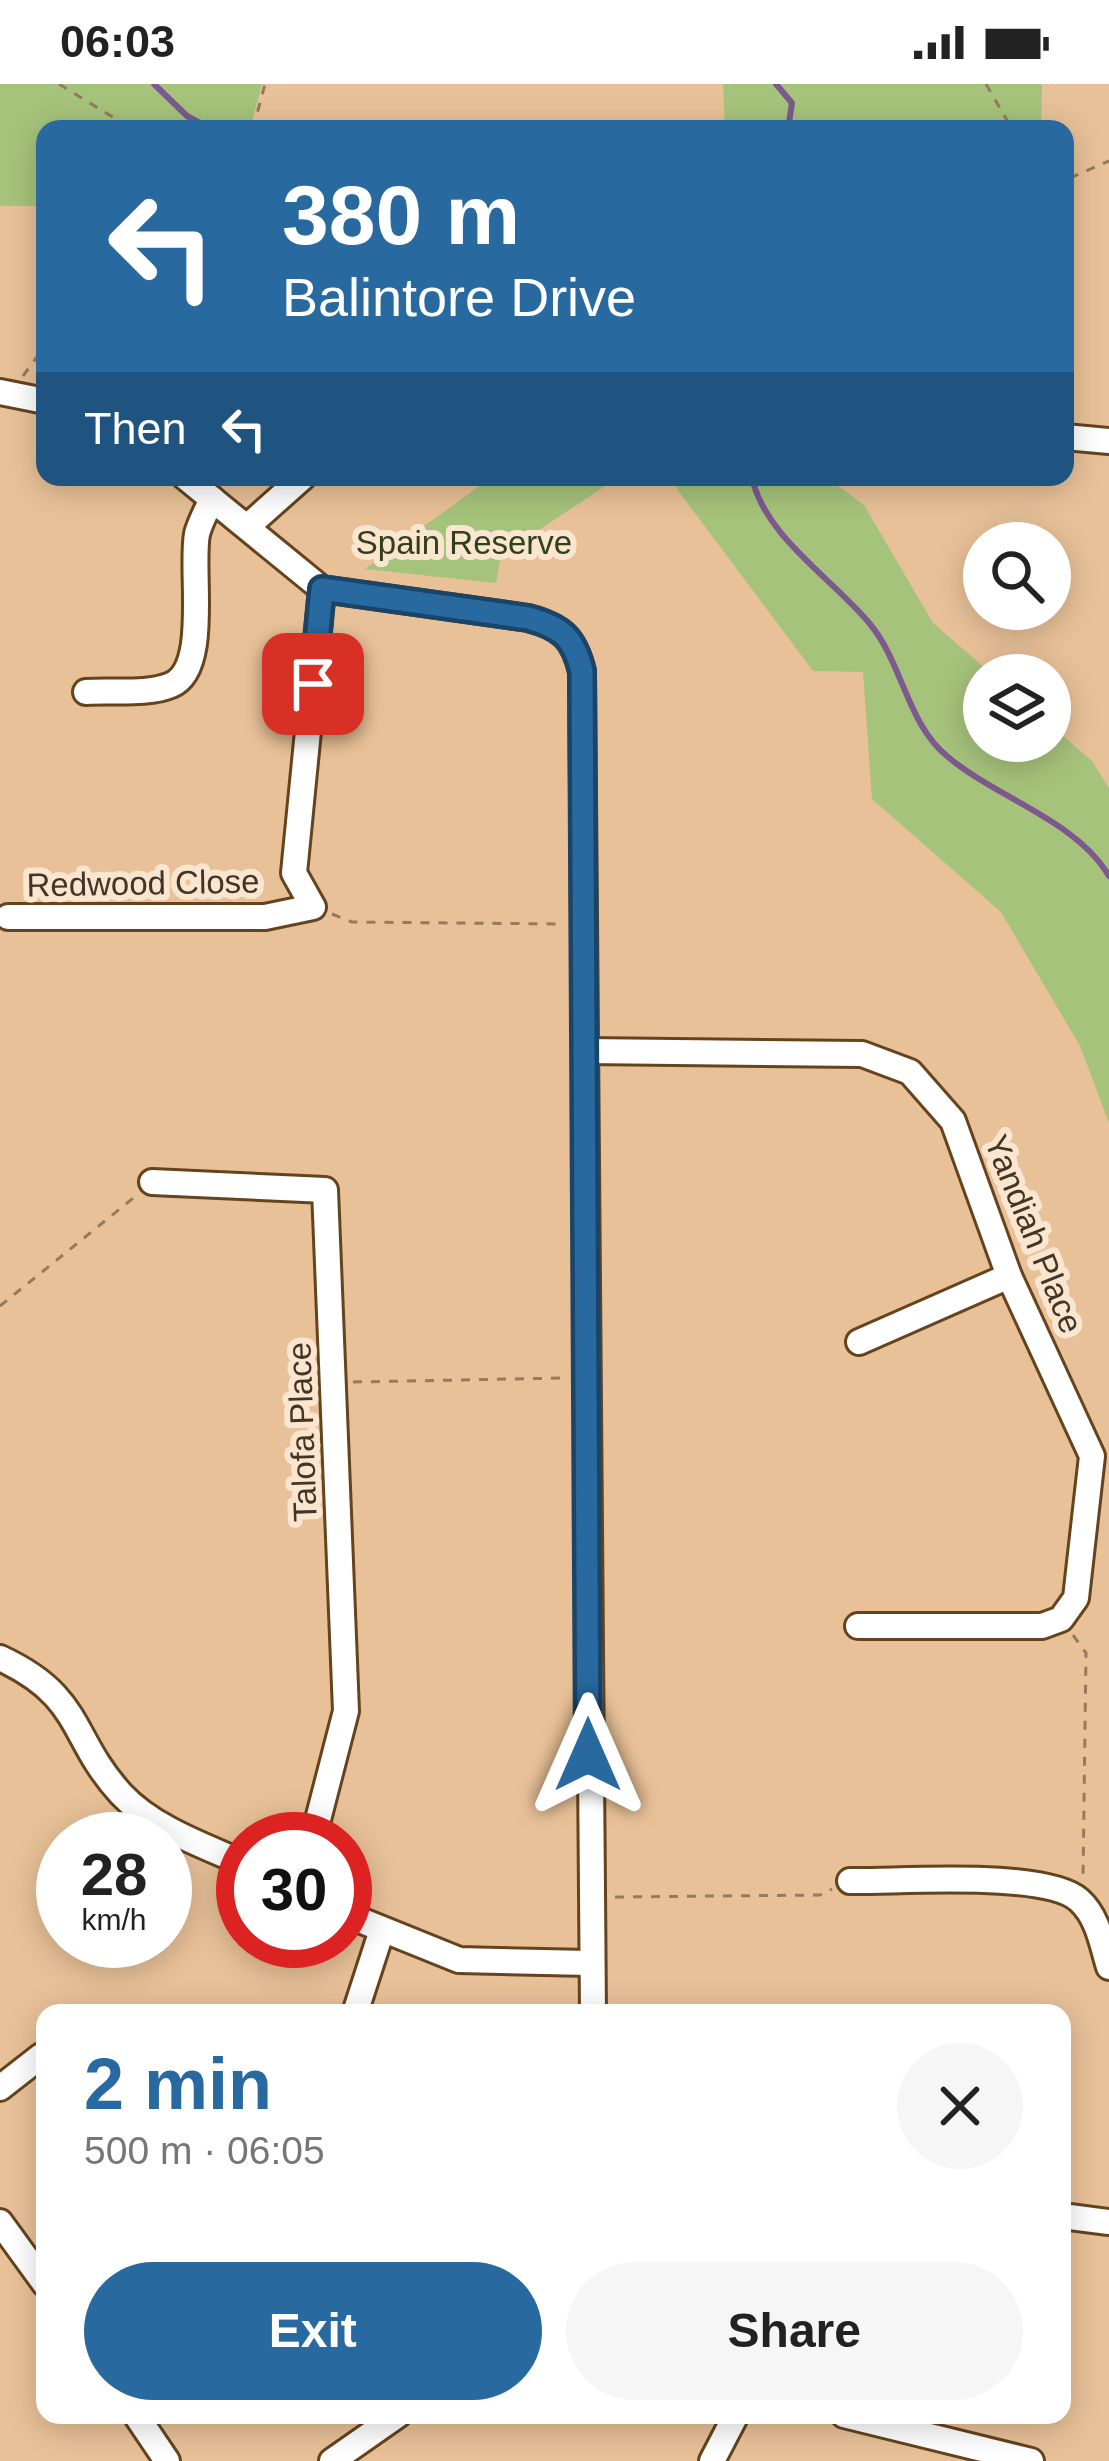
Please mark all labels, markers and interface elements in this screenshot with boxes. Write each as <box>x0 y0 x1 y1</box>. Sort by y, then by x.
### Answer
text: 06:03 <box>60 16 175 67</box>
icon: left <box>84 168 240 324</box>
text: 380 m <box>282 168 520 262</box>
text: Balintore Drive <box>282 267 636 327</box>
icon: left <box>211 396 277 462</box>
text: Then <box>84 403 187 454</box>
map controls <box>963 522 1071 762</box>
button: search <box>963 522 1071 630</box>
park label: Spain Reserve <box>356 524 572 561</box>
pin <box>262 633 364 735</box>
icon: arrive <box>280 651 346 717</box>
button: layers <box>963 654 1071 762</box>
street label: Redwood Close <box>26 862 260 904</box>
street label: Yandiah Place <box>977 1130 1091 1338</box>
street label: Talofa Place <box>280 1342 324 1522</box>
position arrow <box>525 1692 651 1818</box>
speed limit sign: 30 <box>216 1812 372 1968</box>
text: 28 <box>81 1841 147 1908</box>
text: km/h <box>81 1903 147 1936</box>
button: close <box>897 2043 1023 2169</box>
text: 2 min <box>84 2044 272 2124</box>
text: 500 m · 06:05 <box>84 2129 325 2172</box>
button: Exit <box>84 2262 542 2400</box>
button: Share <box>566 2262 1023 2400</box>

